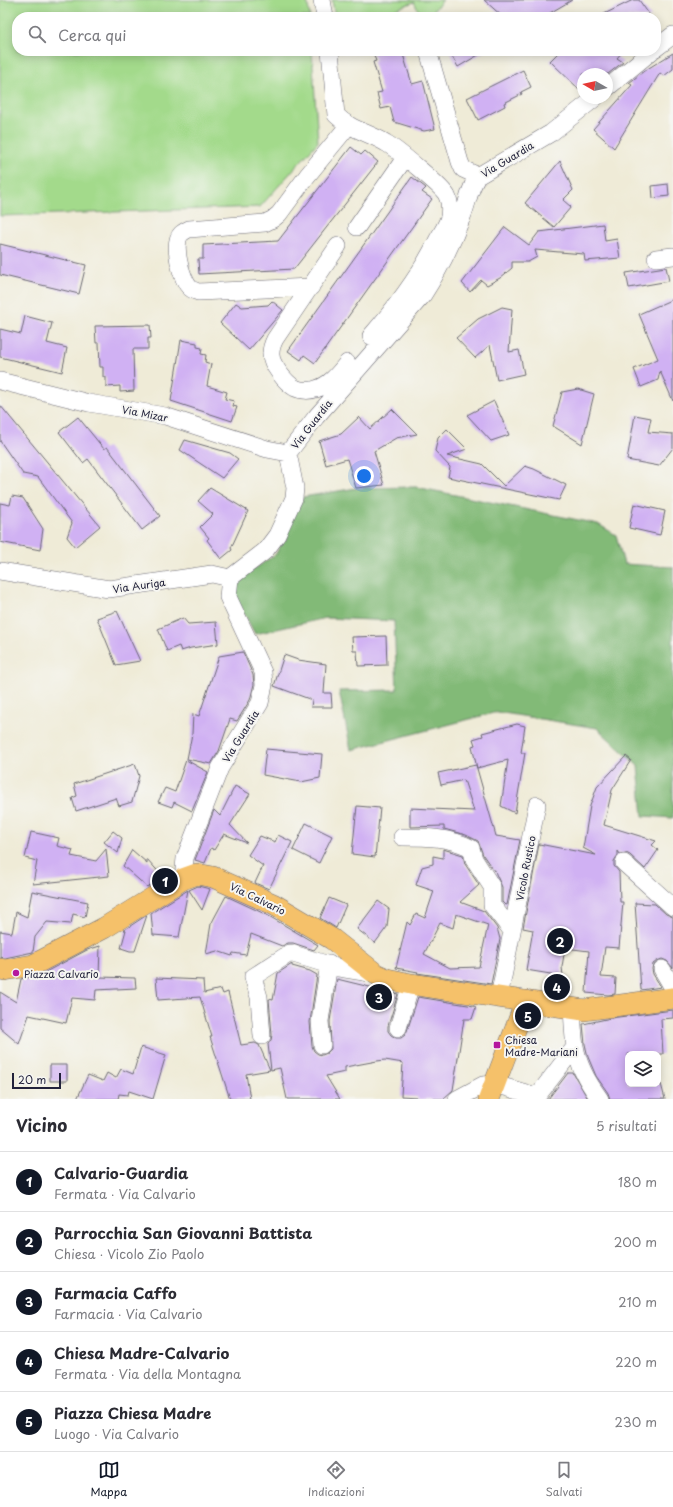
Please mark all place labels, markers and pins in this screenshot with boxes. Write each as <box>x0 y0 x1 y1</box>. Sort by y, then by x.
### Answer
pin: 1 <box>152 866 178 896</box>
pin: 2 <box>547 926 573 956</box>
place label: Piazza Calvario <box>24 966 99 981</box>
marker: Piazza Calvario <box>11 968 21 978</box>
pin: 4 <box>544 972 570 1002</box>
pin: 3 <box>366 982 392 1012</box>
pin: 5 <box>515 1001 541 1031</box>
place label: Chiesa Madre-Mariani <box>505 1032 578 1059</box>
marker: Chiesa Madre-Mariani <box>492 1040 502 1050</box>

